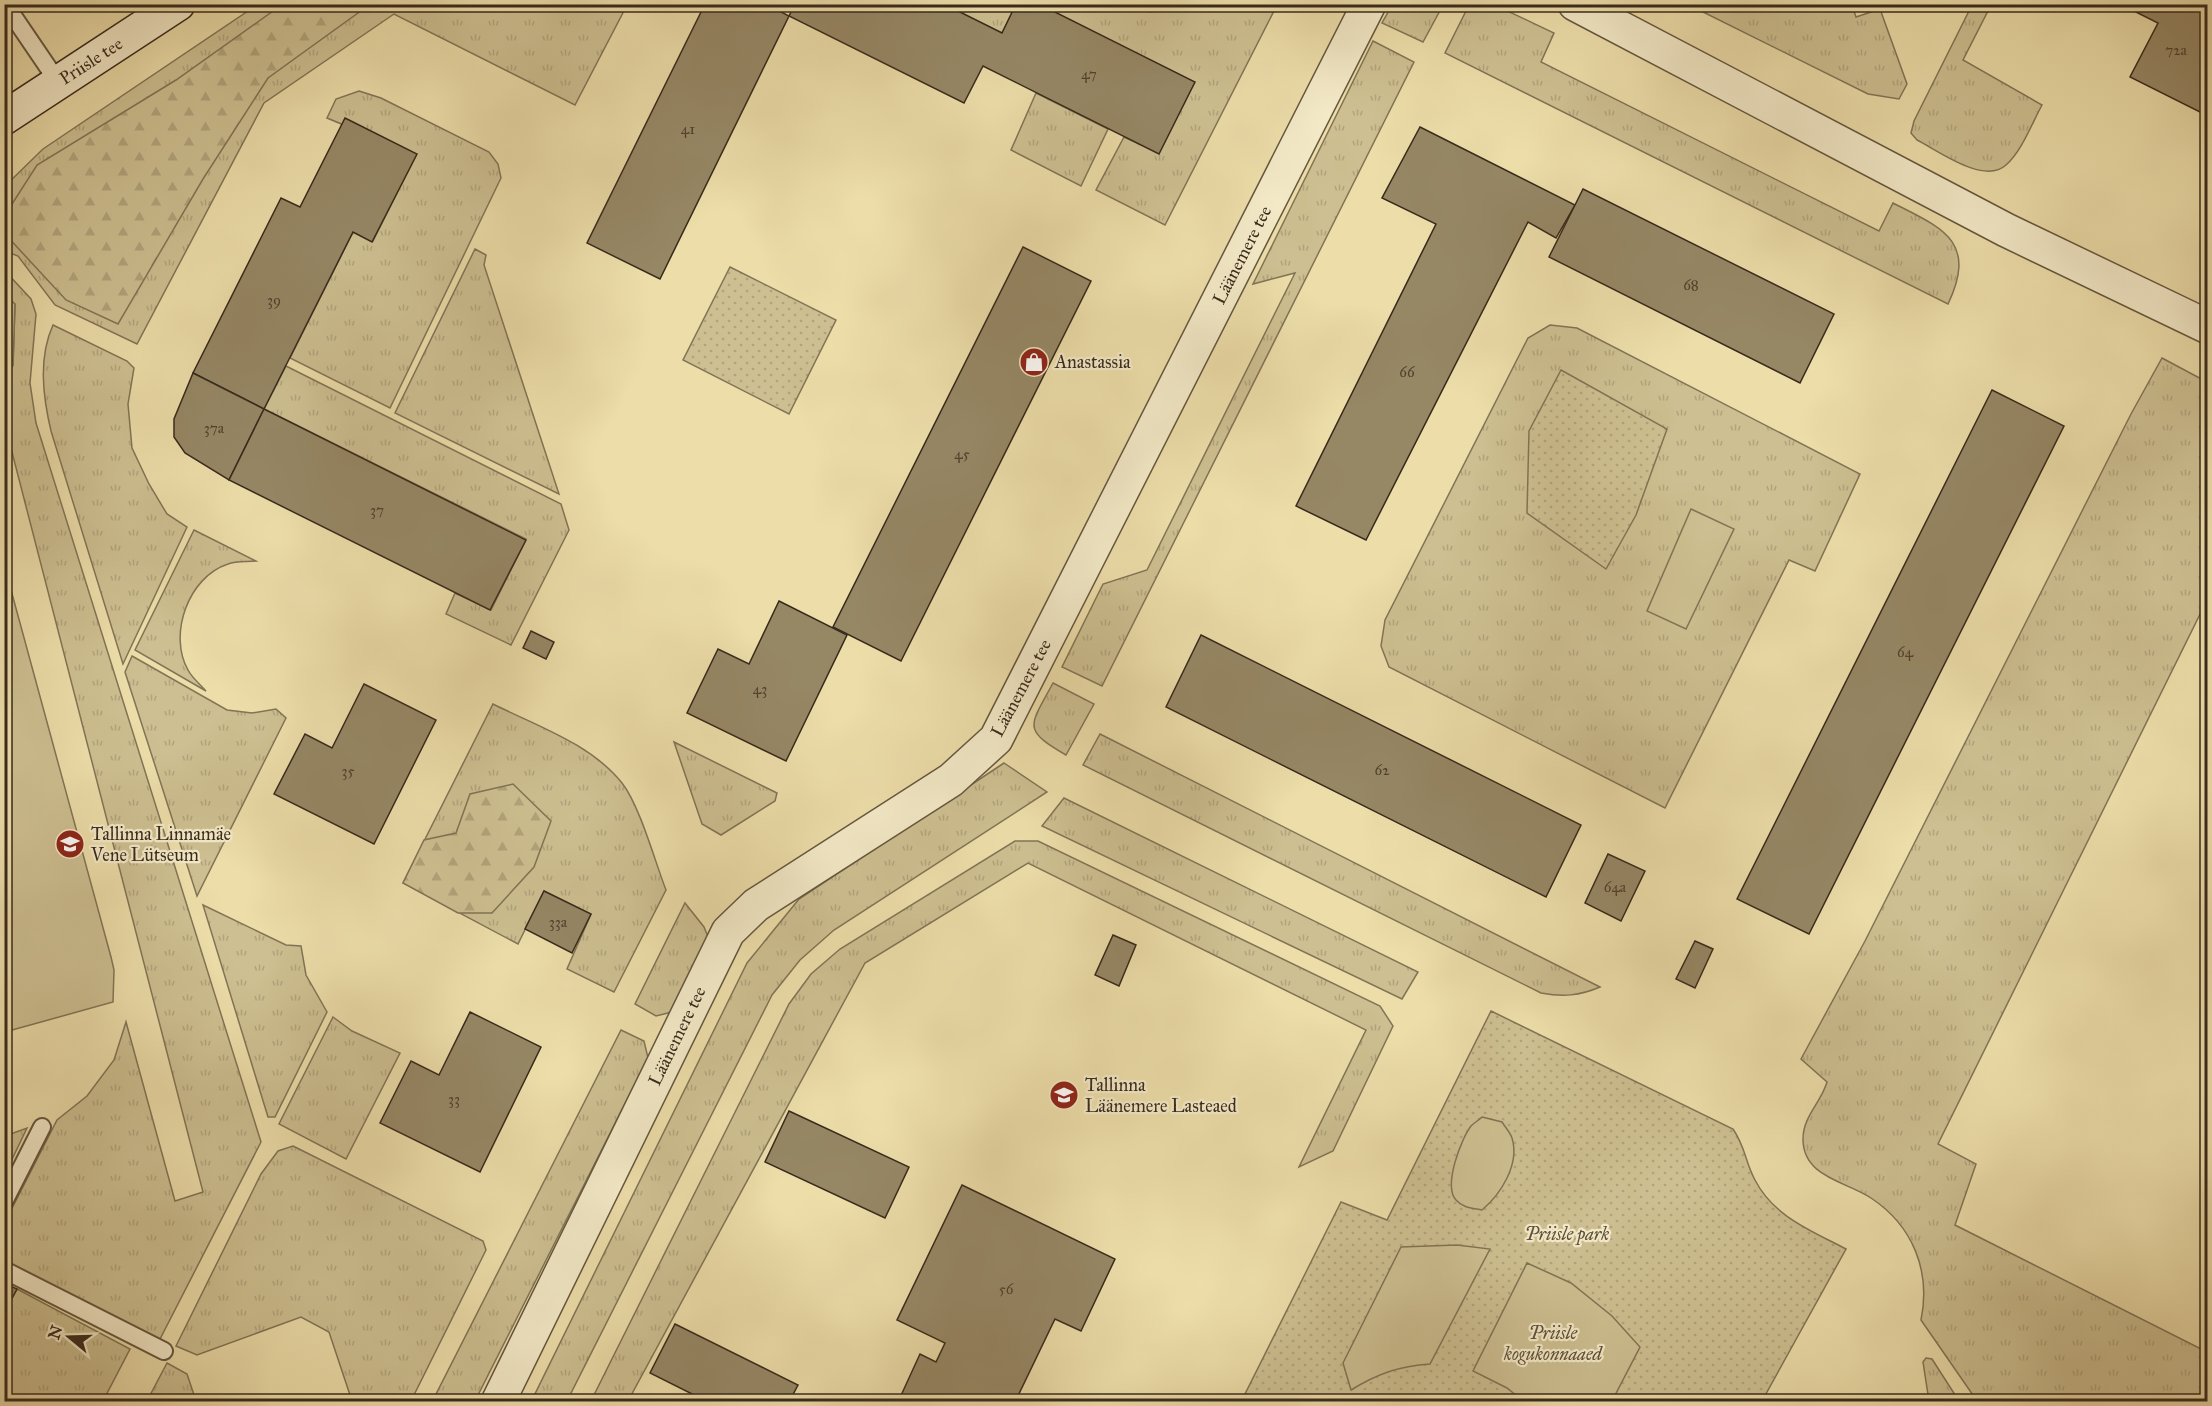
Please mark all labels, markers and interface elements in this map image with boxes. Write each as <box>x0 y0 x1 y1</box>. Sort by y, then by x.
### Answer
street label: Priisle tee <box>55 32 127 90</box>
house number: 72a <box>2165 41 2188 59</box>
house number: 47 <box>1081 65 1097 83</box>
house number: 41 <box>681 120 695 138</box>
street label: Läänemere tee <box>1208 202 1276 308</box>
house number: 68 <box>1683 276 1699 294</box>
house number: 39 <box>267 291 281 309</box>
shop icon: Anastassia <box>1018 346 1050 378</box>
place label: Anastassia <box>1054 351 1131 373</box>
house number: 66 <box>1399 363 1416 381</box>
house number: 37a <box>204 419 225 437</box>
house number: 45 <box>954 445 970 463</box>
house number: 37 <box>370 501 384 519</box>
street label: Läänemere tee <box>986 635 1056 741</box>
house number: 64 <box>1897 643 1914 661</box>
house number: 43 <box>753 680 767 698</box>
house number: 62 <box>1374 761 1390 779</box>
house number: 35 <box>342 762 355 780</box>
place label: Tallinna Linnamäe Vene Lütseum <box>90 823 231 866</box>
school or university icon: Tallinna Linnamäe Vene Lütseum <box>54 828 86 860</box>
house number: 64a <box>1604 878 1627 896</box>
house number: 33a <box>549 913 568 931</box>
street label: Läänemere tee <box>644 983 710 1089</box>
place label: Tallinna Läänemere Lasteaed <box>1085 1074 1237 1117</box>
school or university icon: Tallinna Läänemere Lasteaed <box>1048 1079 1080 1111</box>
house number: 33 <box>448 1090 460 1108</box>
park label: Priisle park <box>1525 1223 1609 1246</box>
house number: 56 <box>999 1280 1015 1298</box>
north arrow <box>39 1307 99 1367</box>
text: N <box>44 1322 67 1342</box>
park label: Priisle kogukonnaaed <box>1503 1322 1604 1365</box>

